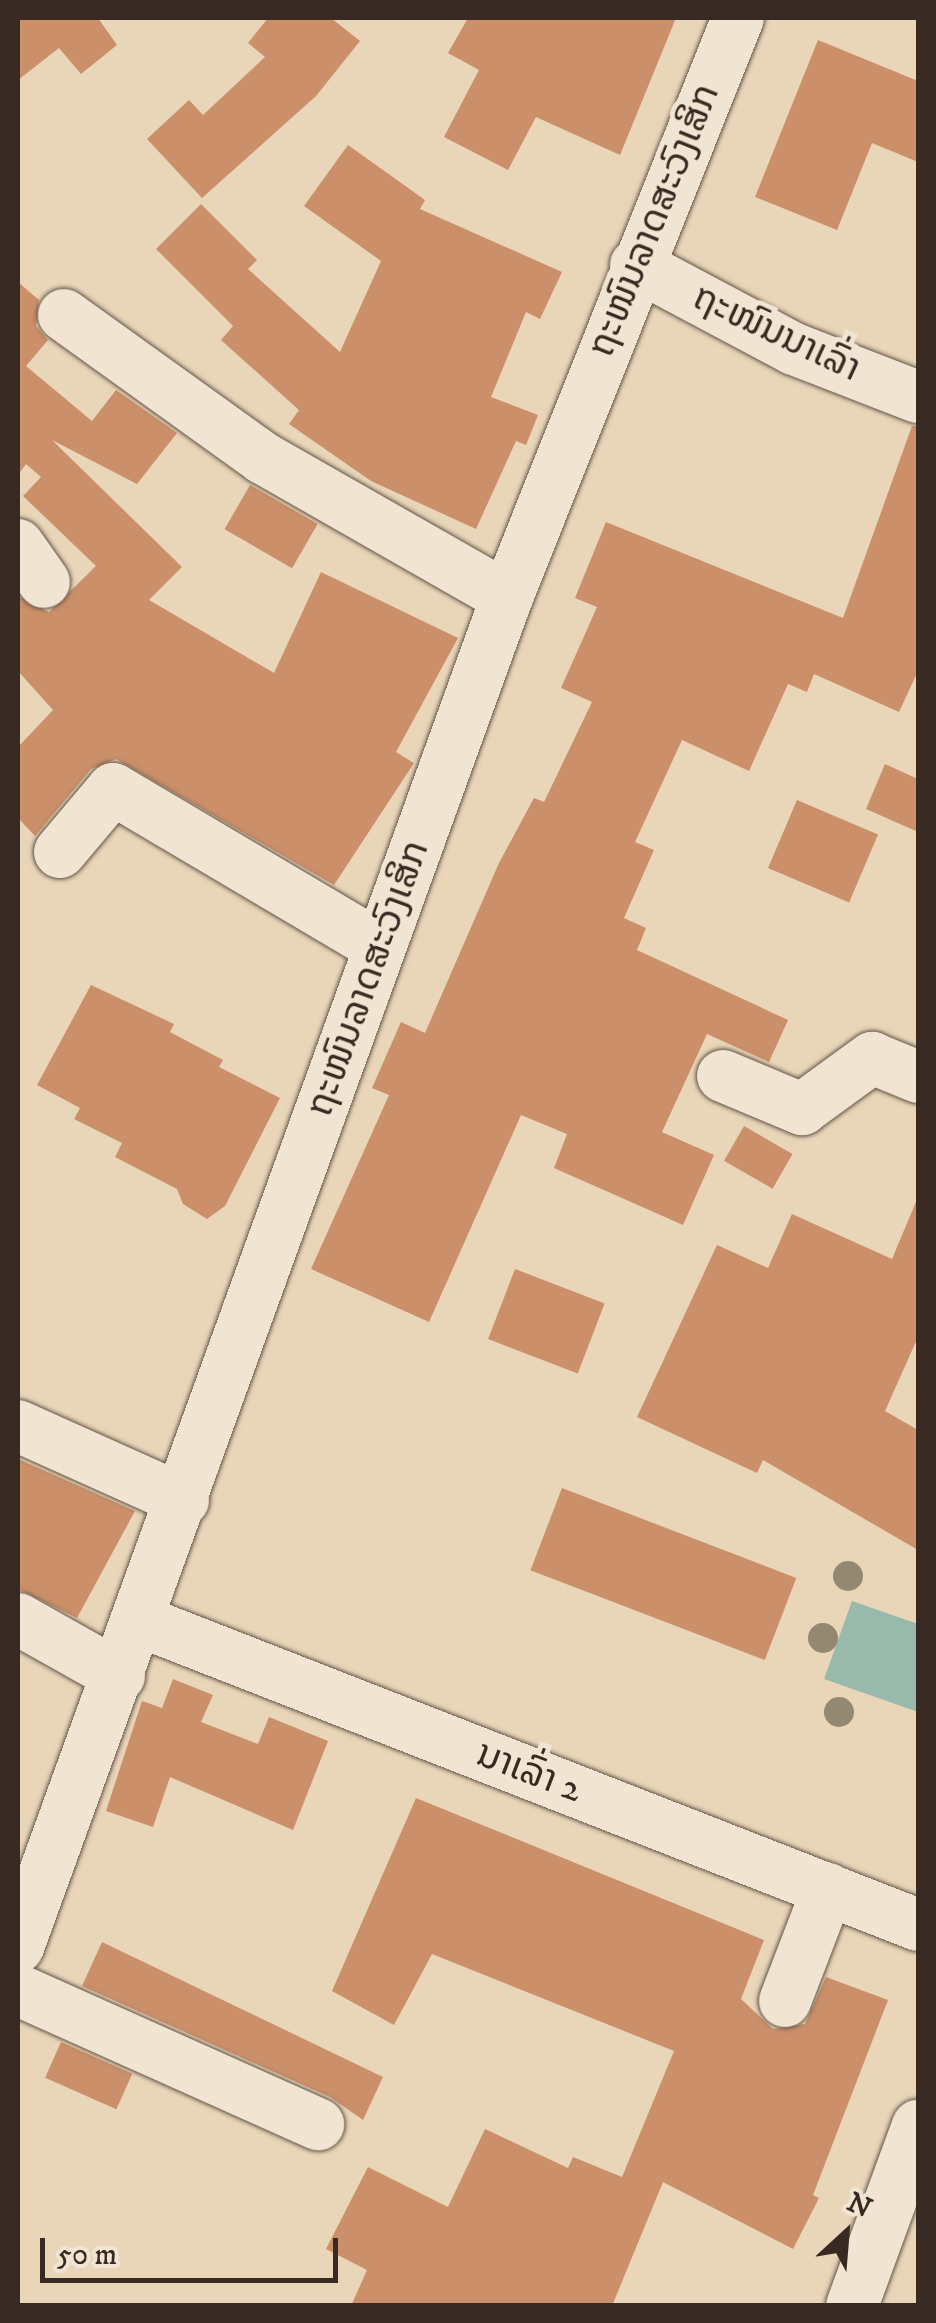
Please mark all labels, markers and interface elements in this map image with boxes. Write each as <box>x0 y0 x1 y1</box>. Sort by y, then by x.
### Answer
street label: ຖະໜົນລາດສະວົງເສິກ <box>579 78 731 364</box>
street label: ຖະໜົນນາເລົ່າ <box>685 275 867 393</box>
street label: ຖະໜົນລາດສະວົງເສິກ <box>298 835 440 1123</box>
street label: ນາເລົ່າ 2 <box>470 1732 588 1814</box>
north arrow <box>796 2183 896 2283</box>
text: N <box>841 2185 877 2226</box>
scale bar <box>45 2218 342 2280</box>
text: 50 m <box>57 2237 117 2274</box>

